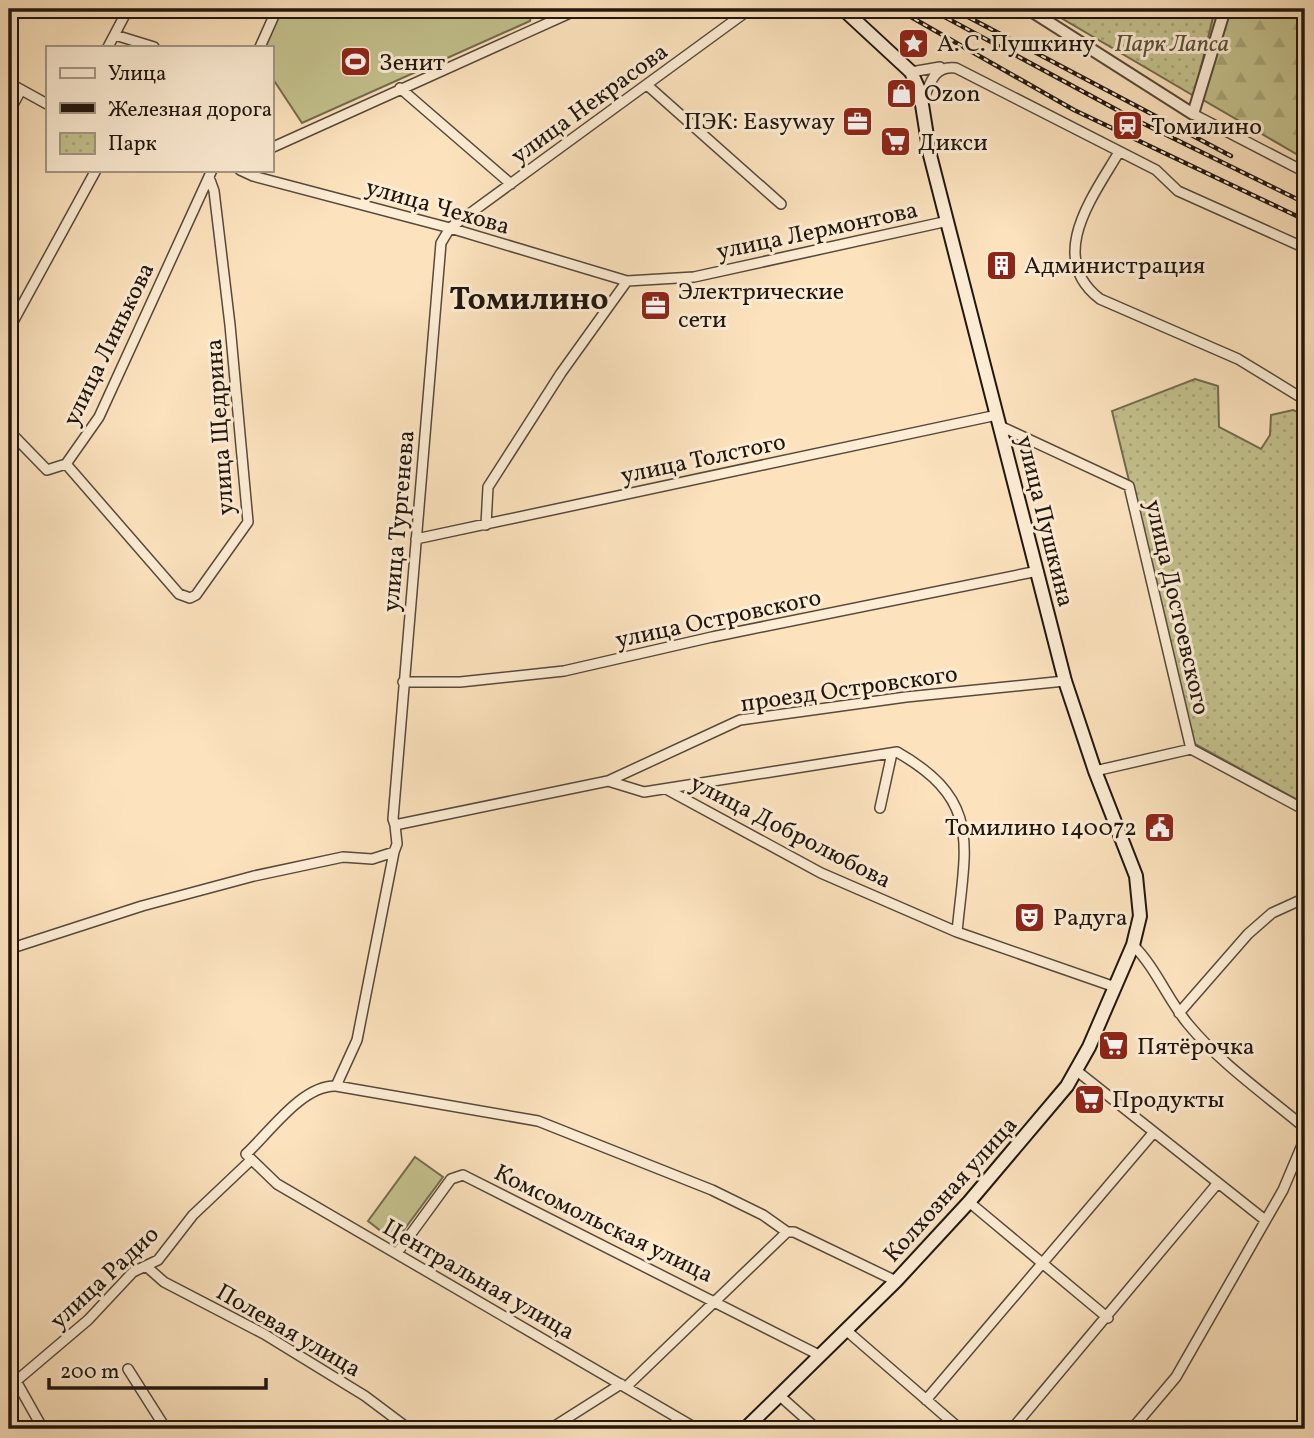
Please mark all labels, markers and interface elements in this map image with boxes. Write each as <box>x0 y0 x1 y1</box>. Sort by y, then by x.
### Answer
place icon: А. С. Пушкину <box>897 26 931 60</box>
place label: А. С. Пушкину <box>937 28 1095 62</box>
park label: Парк Лапса <box>1115 28 1229 62</box>
street label: улица Некрасова <box>504 36 676 173</box>
sports icon: Зенит <box>339 45 373 79</box>
legend <box>46 46 273 172</box>
place label: Зенит <box>379 47 445 81</box>
text: Улица <box>108 60 166 89</box>
shop icon: Ozon <box>884 76 918 110</box>
place label: Ozon <box>924 78 981 112</box>
text: Железная дорога <box>108 96 272 125</box>
office icon: ПЭК: Easyway <box>841 104 875 138</box>
place label: ПЭК: Easyway <box>684 106 835 140</box>
station icon: Томилино <box>1111 109 1145 143</box>
place label: Томилино <box>1151 111 1262 145</box>
supermarket icon: Дикси <box>878 125 912 159</box>
place label: Дикси <box>918 127 988 161</box>
text: Парк <box>108 130 157 159</box>
street label: улица Чехова <box>361 171 514 245</box>
street label: улица Лермонтова <box>714 194 921 270</box>
building icon: Администрация <box>984 248 1018 282</box>
place label: Администрация <box>1024 250 1205 284</box>
street label: улица Линькова <box>55 257 164 432</box>
place label: Электрические сети <box>678 276 844 338</box>
district label: Томилино <box>449 279 609 323</box>
office icon: Электрические сети <box>638 288 672 322</box>
street label: улица Щедрина <box>198 337 244 516</box>
street label: улица Толстого <box>618 426 789 494</box>
street label: улица Тургенева <box>375 429 425 613</box>
street label: улица Пушкина <box>1006 432 1082 611</box>
street label: улица Достоевского <box>1135 496 1217 718</box>
street label: улица Островского <box>612 582 824 658</box>
street label: проезд Островского <box>739 658 960 722</box>
street label: улица Добролюбова <box>684 767 897 898</box>
public building icon: Томилино 140072 <box>1143 810 1177 844</box>
place label: Томилино 140072 <box>945 812 1137 846</box>
theatre icon: Радуга <box>1013 900 1047 934</box>
place label: Радуга <box>1053 902 1128 936</box>
supermarket icon: Пятёрочка <box>1097 1029 1131 1063</box>
place label: Пятёрочка <box>1137 1031 1255 1065</box>
supermarket icon: Продукты <box>1072 1082 1106 1116</box>
place label: Продукты <box>1112 1084 1224 1118</box>
street label: Колхозная улица <box>877 1110 1026 1271</box>
street label: Комсомольская улица <box>488 1157 718 1293</box>
street label: Центральная улица <box>375 1212 581 1350</box>
street label: улица Радио <box>43 1219 168 1338</box>
street label: Полевая улица <box>209 1276 367 1387</box>
scale bar <box>49 1347 266 1391</box>
text: 200 m <box>60 1358 120 1387</box>

